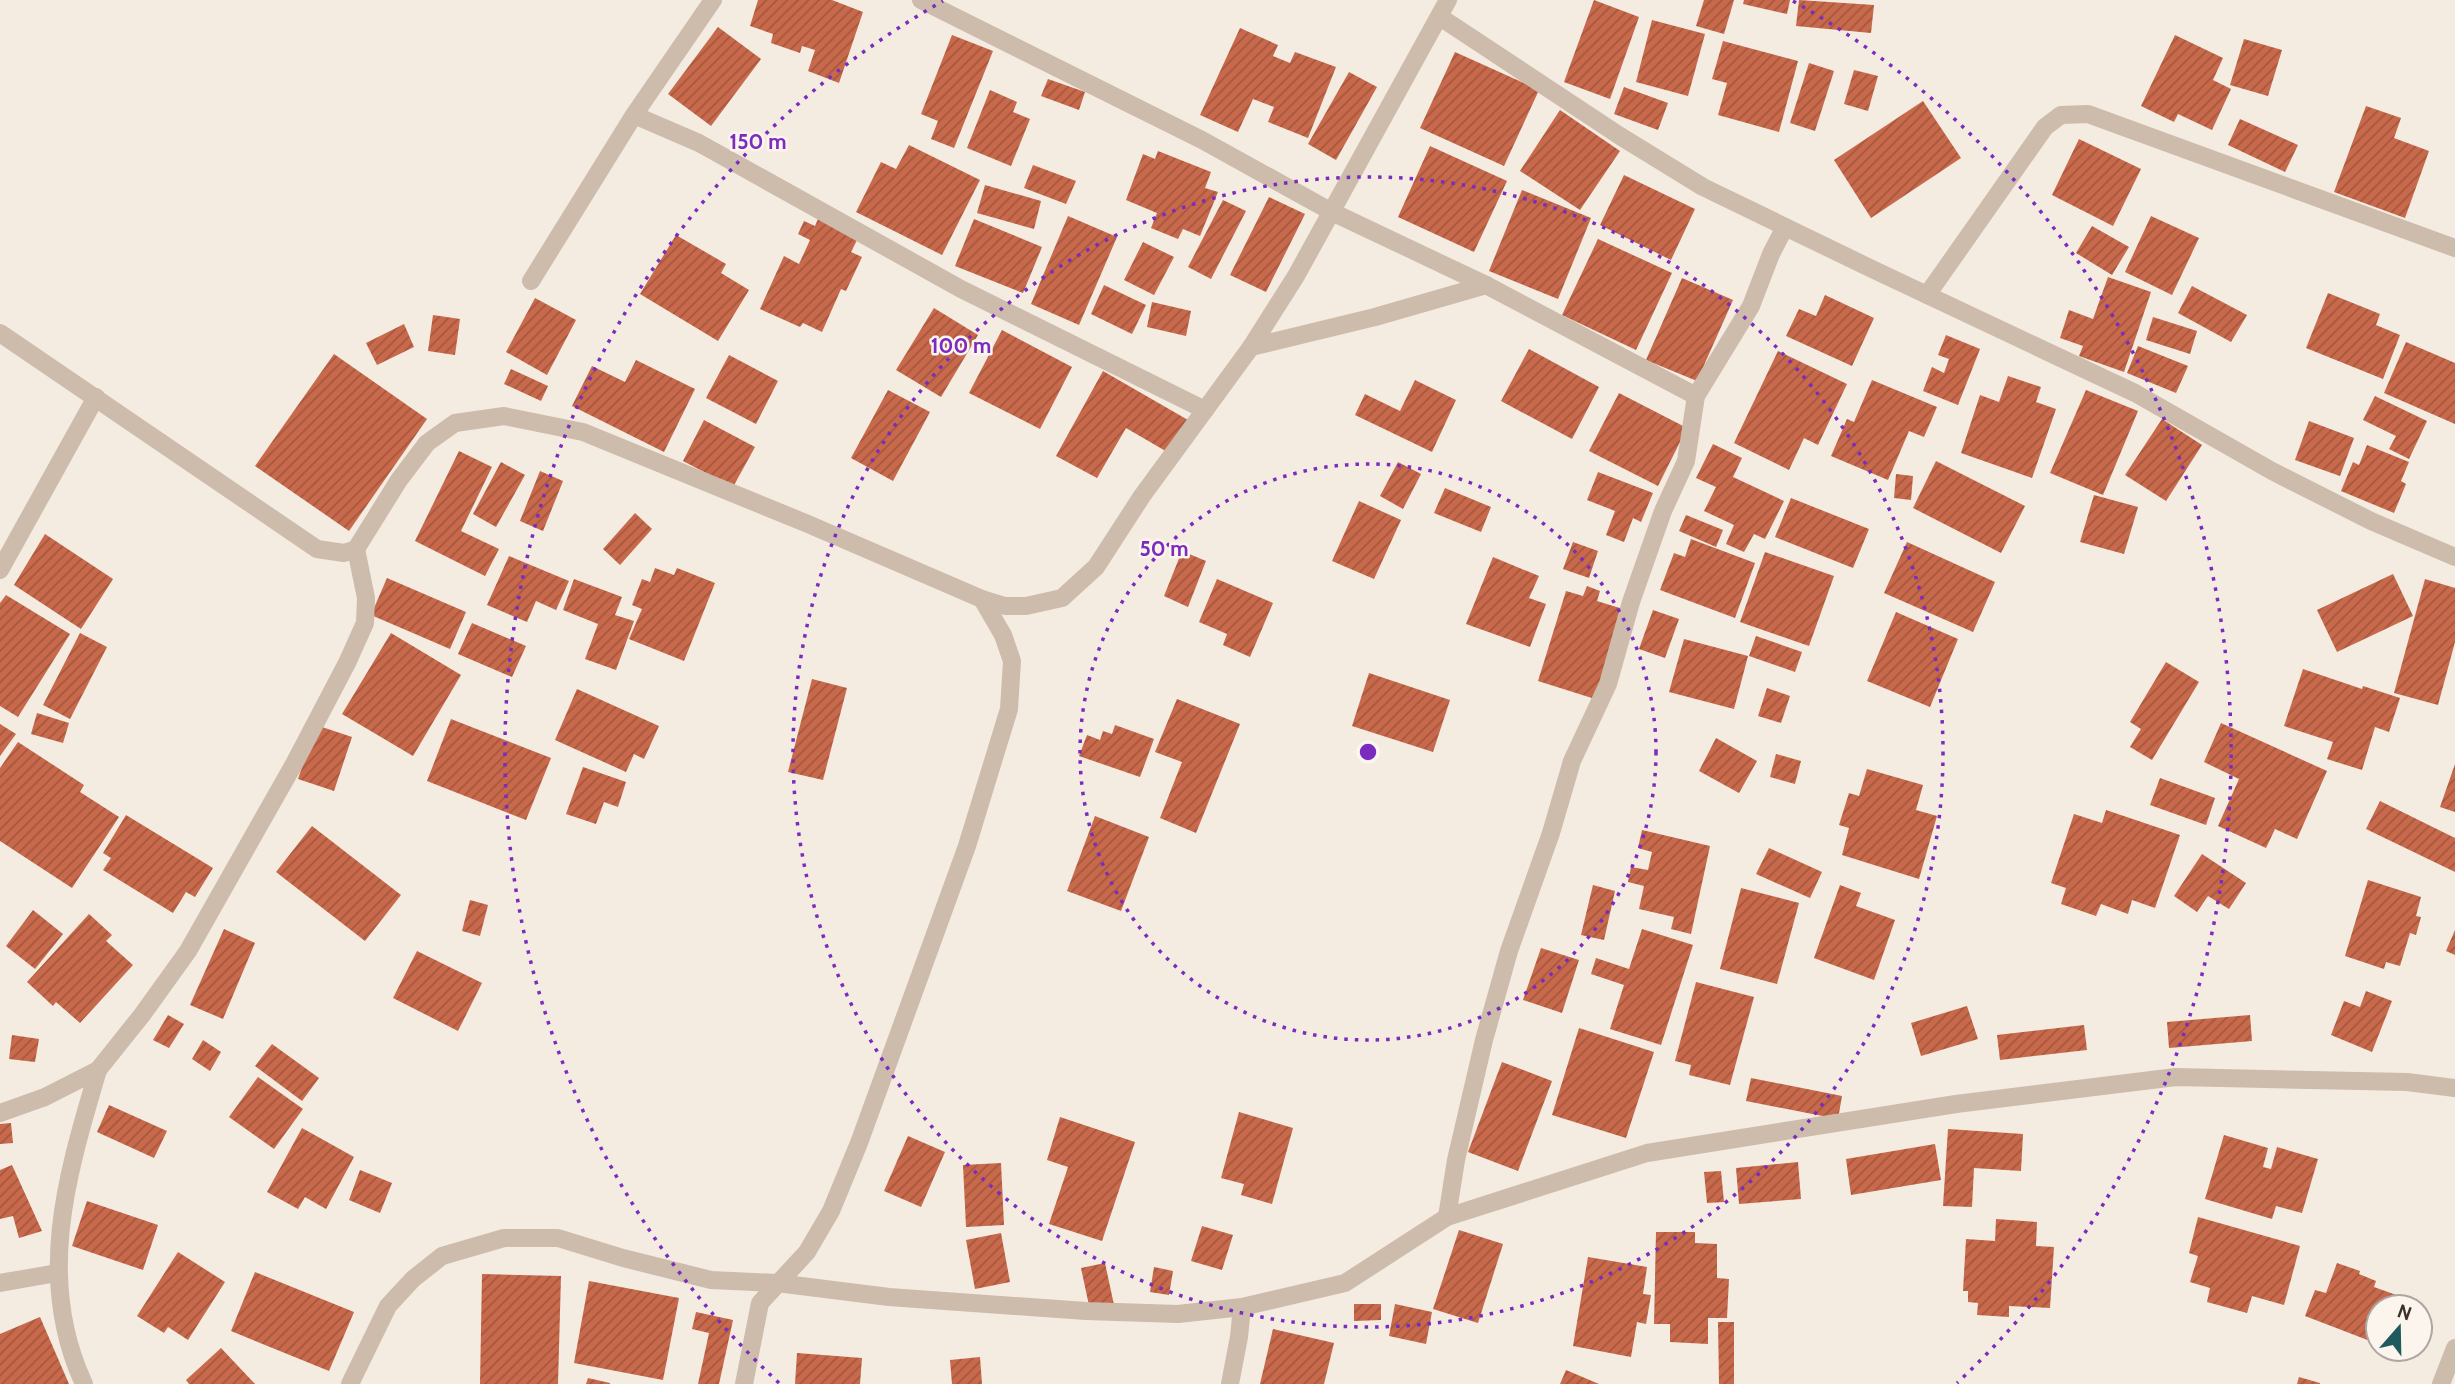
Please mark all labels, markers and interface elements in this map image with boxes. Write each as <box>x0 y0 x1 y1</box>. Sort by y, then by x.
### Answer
text: 150 m <box>730 129 786 154</box>
text: 100 m <box>931 333 991 358</box>
text: 50 m <box>1139 536 1189 561</box>
centre of rings <box>1356 740 1380 764</box>
north arrow <box>2364 1293 2434 1363</box>
text: N <box>2394 1299 2415 1326</box>

